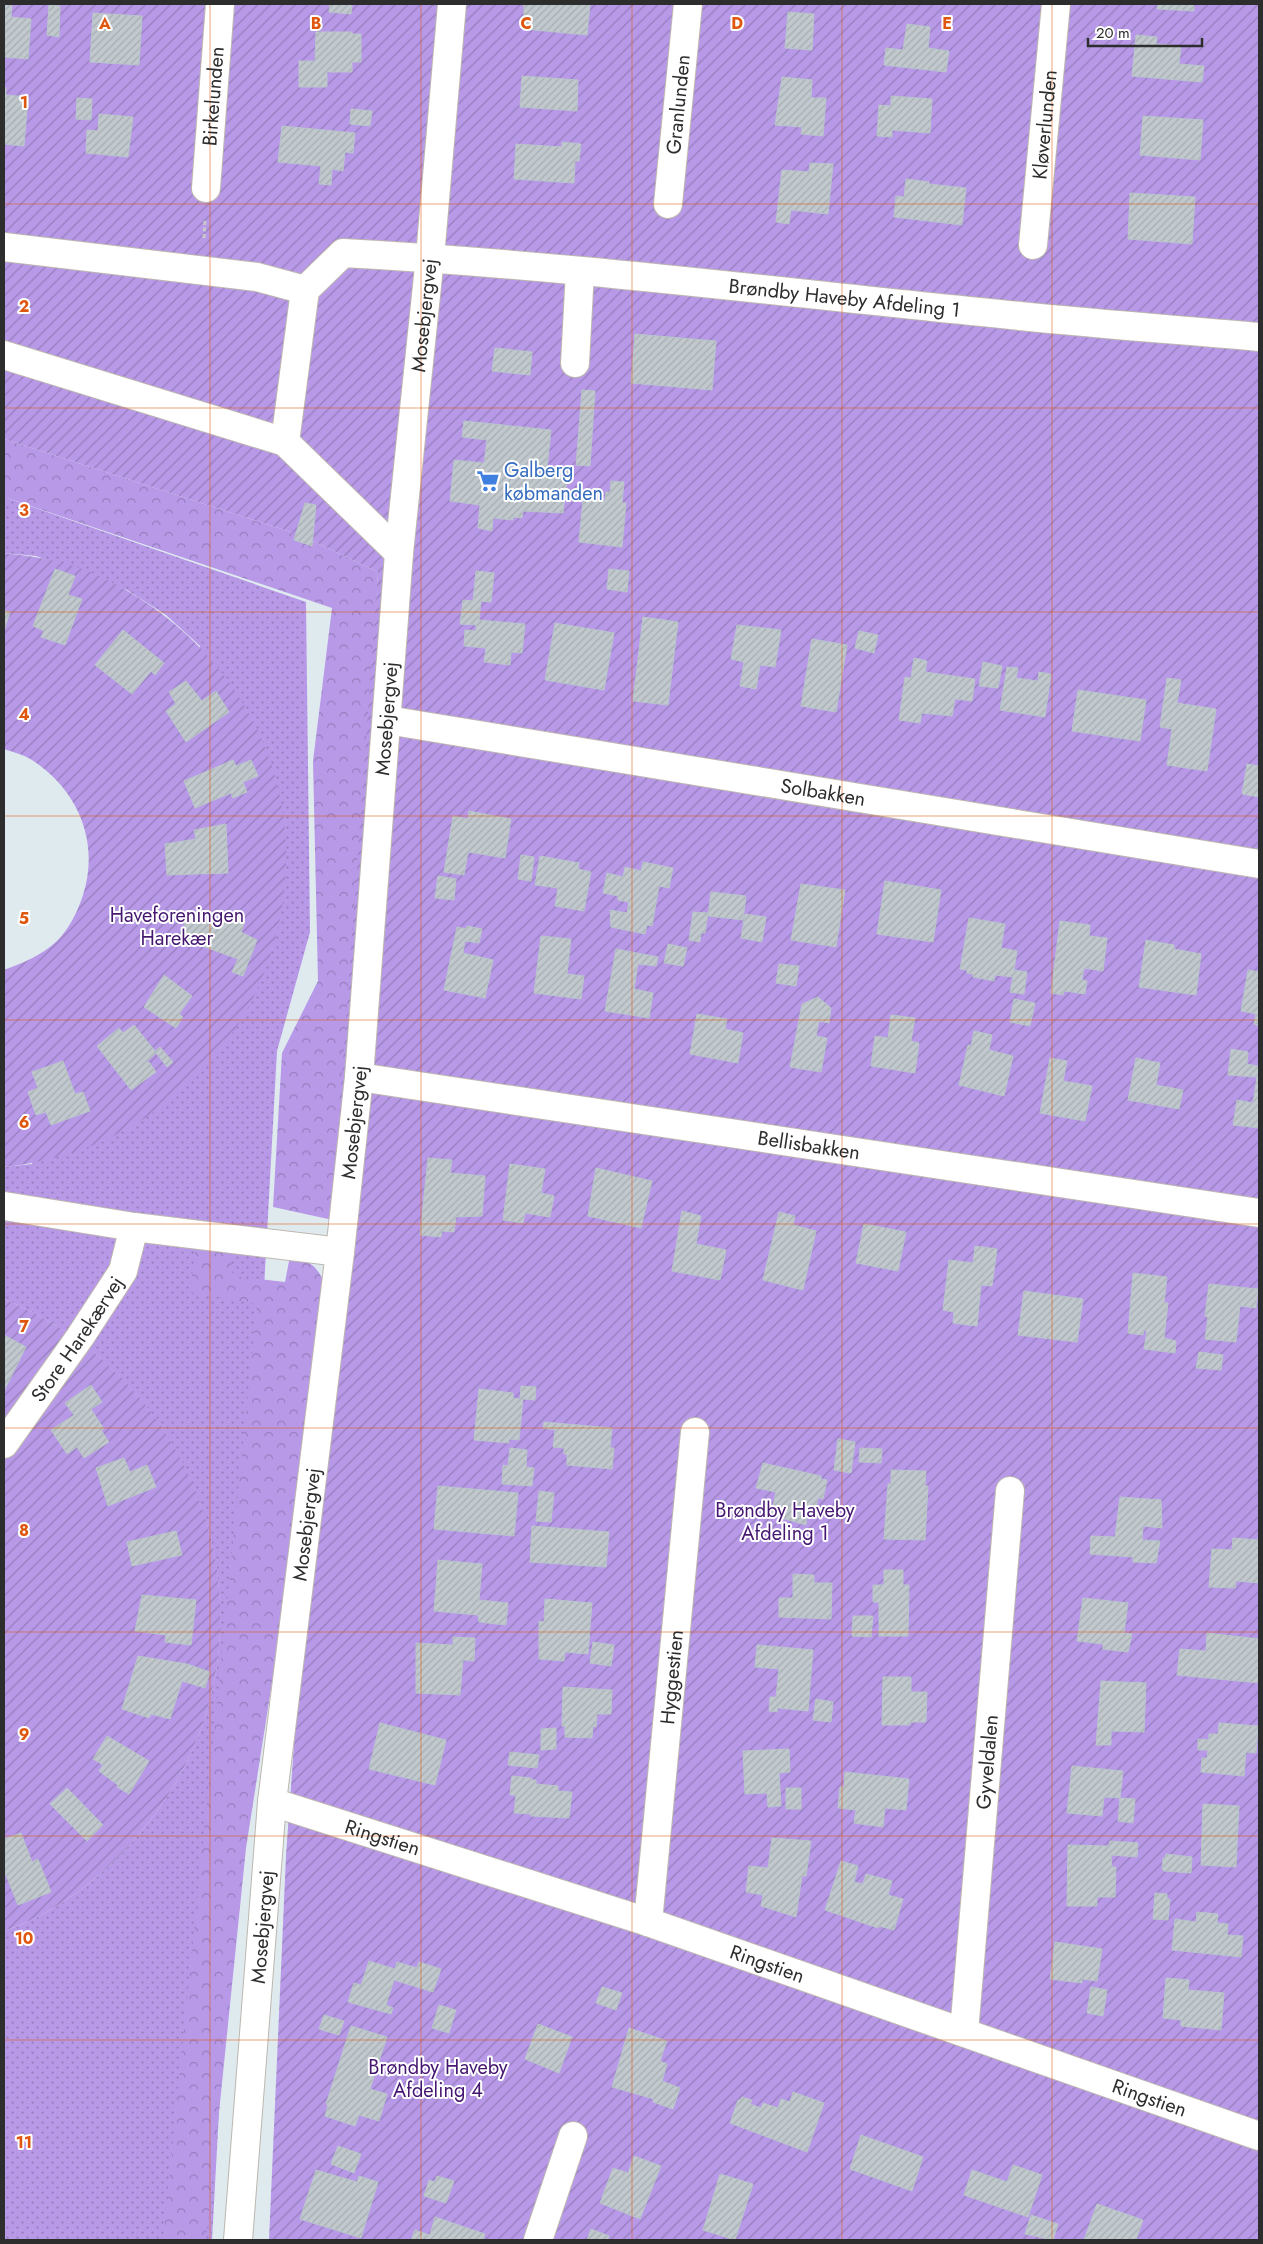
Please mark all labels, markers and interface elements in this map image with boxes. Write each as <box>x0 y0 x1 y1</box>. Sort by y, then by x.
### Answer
text: A <box>98 12 111 35</box>
text: B <box>311 12 321 35</box>
text: C <box>520 12 532 35</box>
text: D <box>731 12 743 35</box>
text: E <box>942 12 952 35</box>
scale bar <box>1088 15 1202 47</box>
text: 20 m <box>1096 22 1130 44</box>
street label: Birkelunden <box>195 45 232 147</box>
street label: Granlunden <box>659 53 698 156</box>
street label: Kløverlunden <box>1025 68 1065 181</box>
text: 1 <box>20 91 28 114</box>
street label: Mosebjergvej <box>404 257 445 374</box>
street label: Brøndby Haveby Afdeling 1 <box>727 272 962 325</box>
text: 2 <box>19 295 29 318</box>
place label: Galberg købmanden <box>504 456 603 508</box>
supermarket icon: Galberg købmanden <box>475 468 501 494</box>
text: 3 <box>19 499 29 522</box>
street label: Mosebjergvej <box>368 661 406 777</box>
text: 4 <box>18 703 30 726</box>
street label: Solbakken <box>778 771 868 814</box>
park label: Haveforeningen Harekær <box>110 901 244 953</box>
text: 5 <box>19 907 29 930</box>
street label: Mosebjergvej <box>334 1065 375 1181</box>
text: 6 <box>19 1111 29 1134</box>
street label: Bellisbakken <box>756 1123 862 1168</box>
street label: Store Harekærvej <box>24 1270 131 1408</box>
text: 7 <box>19 1315 29 1338</box>
street label: Mosebjergvej <box>285 1466 328 1583</box>
park label: Brøndby Haveby Afdeling 1 <box>715 1496 855 1548</box>
text: 8 <box>19 1519 29 1542</box>
street label: Hyggestien <box>653 1629 691 1726</box>
street label: Gyveldalen <box>969 1713 1006 1811</box>
text: 9 <box>19 1723 29 1746</box>
street label: Ringstien <box>341 1812 424 1863</box>
street label: Mosebjergvej <box>244 1869 282 1985</box>
text: 10 <box>15 1927 33 1950</box>
street label: Ringstien <box>726 1938 808 1991</box>
park label: Brøndby Haveby Afdeling 4 <box>368 2053 508 2105</box>
street label: Ringstien <box>1108 2072 1191 2125</box>
text: 11 <box>16 2131 32 2154</box>

